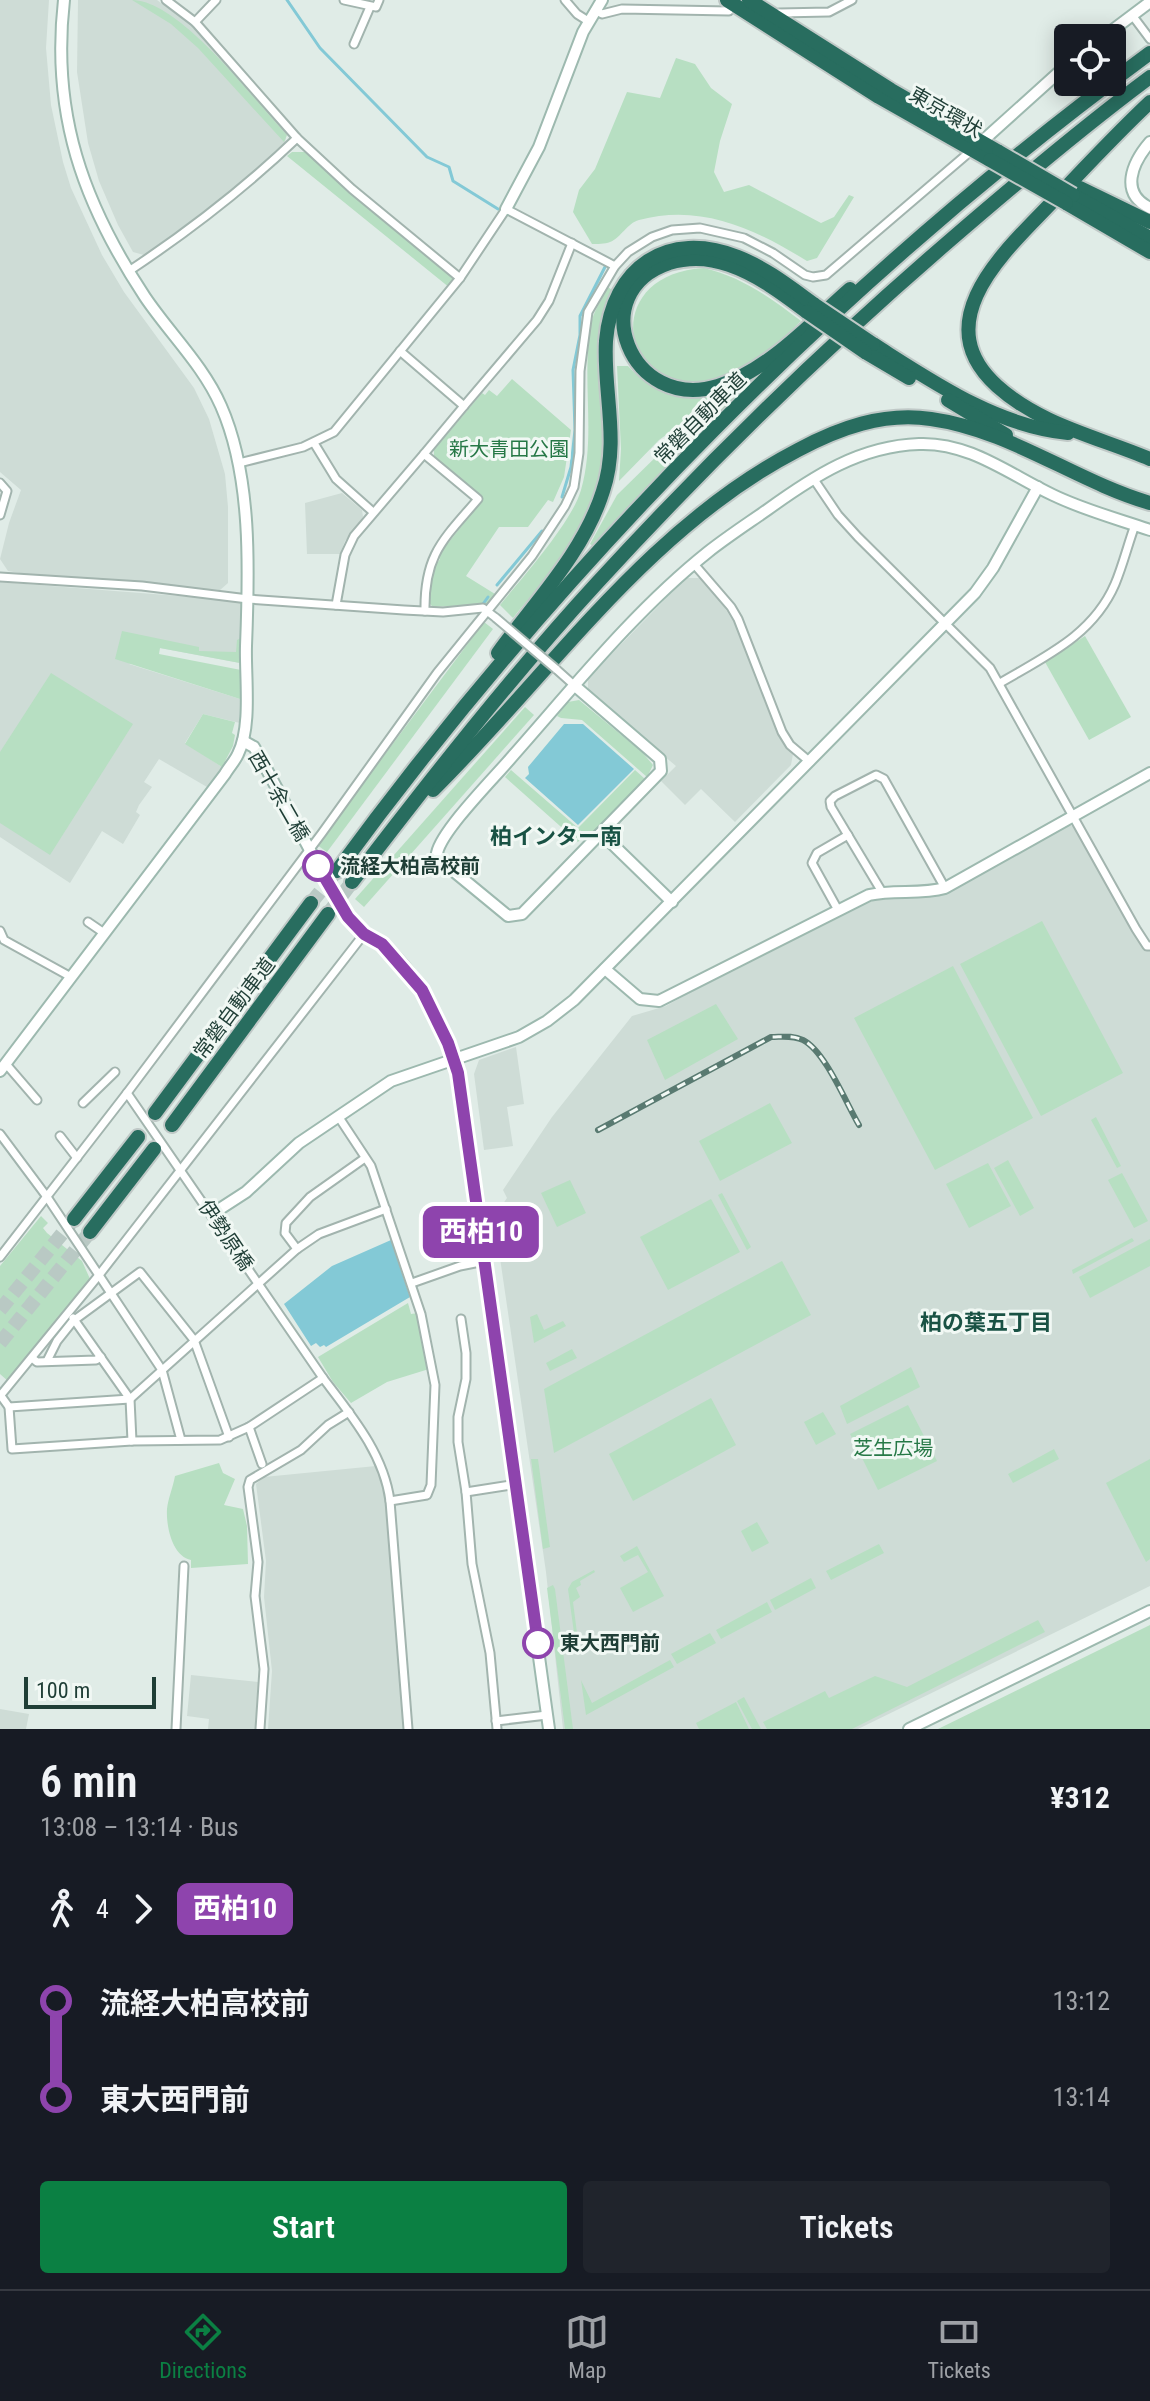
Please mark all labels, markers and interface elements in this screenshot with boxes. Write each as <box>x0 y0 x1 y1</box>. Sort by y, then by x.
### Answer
map controls <box>1054 24 1126 96</box>
button: locate <box>1054 24 1126 96</box>
street label: 東京環状 <box>905 82 987 142</box>
street label: 常磐自動車道 <box>649 367 751 469</box>
park label: 新大青田公園 <box>449 437 569 461</box>
street label: 西十余二橋 <box>244 747 314 845</box>
district label: 柏インター南 <box>490 824 622 849</box>
marker: 流経大柏高校前 <box>303 851 333 881</box>
place label: 流経大柏高校前 <box>340 854 480 878</box>
street label: 常磐自動車道 <box>188 953 280 1063</box>
street label: 伊勢原橋 <box>194 1195 258 1275</box>
line badge: 西柏10 <box>425 1206 537 1258</box>
text: 西柏10 <box>439 1215 523 1248</box>
district label: 柏の葉五丁目 <box>920 1310 1052 1335</box>
park label: 芝生広場 <box>853 1436 933 1460</box>
marker: 東大西門前 <box>523 1628 553 1658</box>
place label: 東大西門前 <box>560 1631 660 1655</box>
scale bar <box>24 1673 156 1709</box>
text: 100 m <box>36 1678 90 1703</box>
text: 6 min <box>40 1756 137 1808</box>
text: ¥312 <box>1050 1780 1110 1815</box>
text: 13:08 – 13:14 · Bus <box>40 1812 239 1842</box>
icon: walk <box>40 1887 84 1931</box>
icon: forward <box>121 1887 165 1931</box>
text: 西柏10 <box>193 1892 277 1925</box>
text: 4 <box>96 1894 109 1924</box>
text: 流経大柏高校前 <box>100 1986 310 2021</box>
text: 13:12 <box>1053 1986 1110 2016</box>
text: 東大西門前 <box>100 2082 250 2117</box>
text: 13:14 <box>1053 2082 1110 2112</box>
button: Start <box>40 2181 567 2273</box>
button: Tickets <box>583 2181 1110 2273</box>
tab: Directions <box>159 2310 247 2383</box>
tab: Map <box>565 2310 609 2383</box>
tab: Tickets <box>928 2310 991 2383</box>

